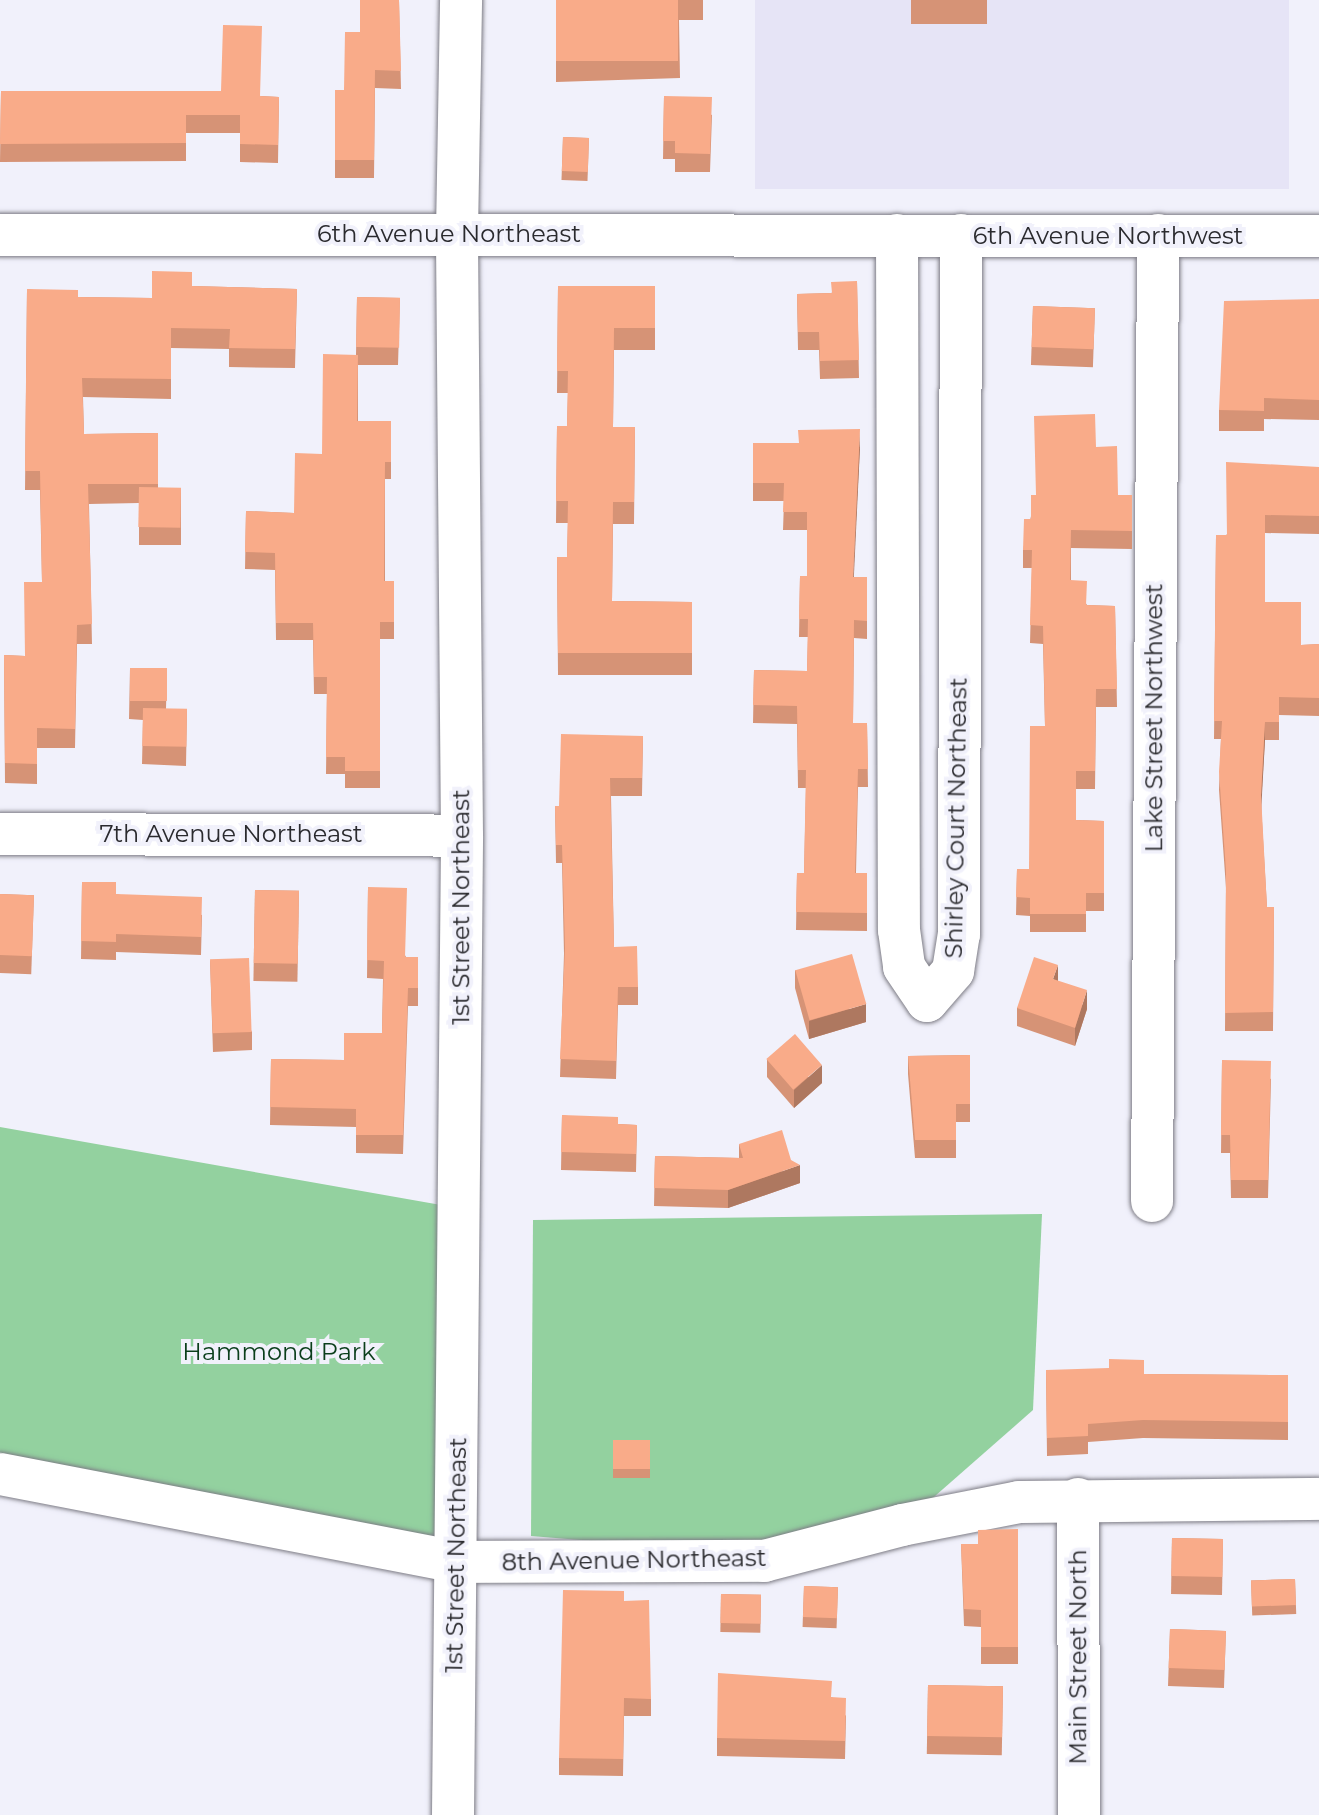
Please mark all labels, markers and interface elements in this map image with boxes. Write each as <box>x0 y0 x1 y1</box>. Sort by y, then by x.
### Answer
street label: 6th Avenue Northeast <box>317 220 581 248</box>
street label: 6th Avenue Northwest <box>973 222 1243 250</box>
street label: Lake Street Northwest <box>1140 584 1168 852</box>
street label: Shirley Court Northeast <box>939 677 973 959</box>
street label: 1st Street Northeast <box>447 789 475 1025</box>
street label: 7th Avenue Northeast <box>99 820 363 848</box>
park label: Hammond Park <box>182 1338 376 1366</box>
street label: 1st Street Northeast <box>440 1437 472 1673</box>
street label: 8th Avenue Northeast <box>501 1543 767 1577</box>
street label: Main Street North <box>1064 1549 1092 1765</box>

